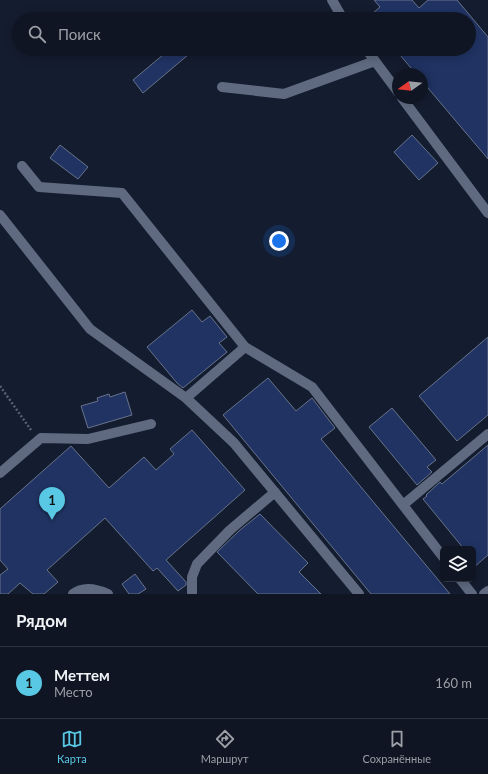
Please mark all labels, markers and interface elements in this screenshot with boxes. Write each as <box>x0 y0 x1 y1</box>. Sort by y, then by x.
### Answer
search box <box>12 12 476 56</box>
icon: search <box>26 23 48 45</box>
text: Поиск <box>58 25 101 43</box>
north arrow <box>392 68 428 104</box>
your location <box>269 231 289 251</box>
pin: 1 <box>39 487 65 520</box>
map controls <box>440 546 476 582</box>
button: layers <box>440 546 476 582</box>
text: Рядом <box>16 610 67 631</box>
text: Меттем <box>54 666 110 684</box>
text: 1 <box>25 675 33 691</box>
text: 160 m <box>435 675 472 691</box>
text: Место <box>54 684 93 700</box>
tab: Карта <box>57 728 87 765</box>
tab: Маршрут <box>201 728 249 765</box>
tab: Сохранённые <box>363 728 431 765</box>

